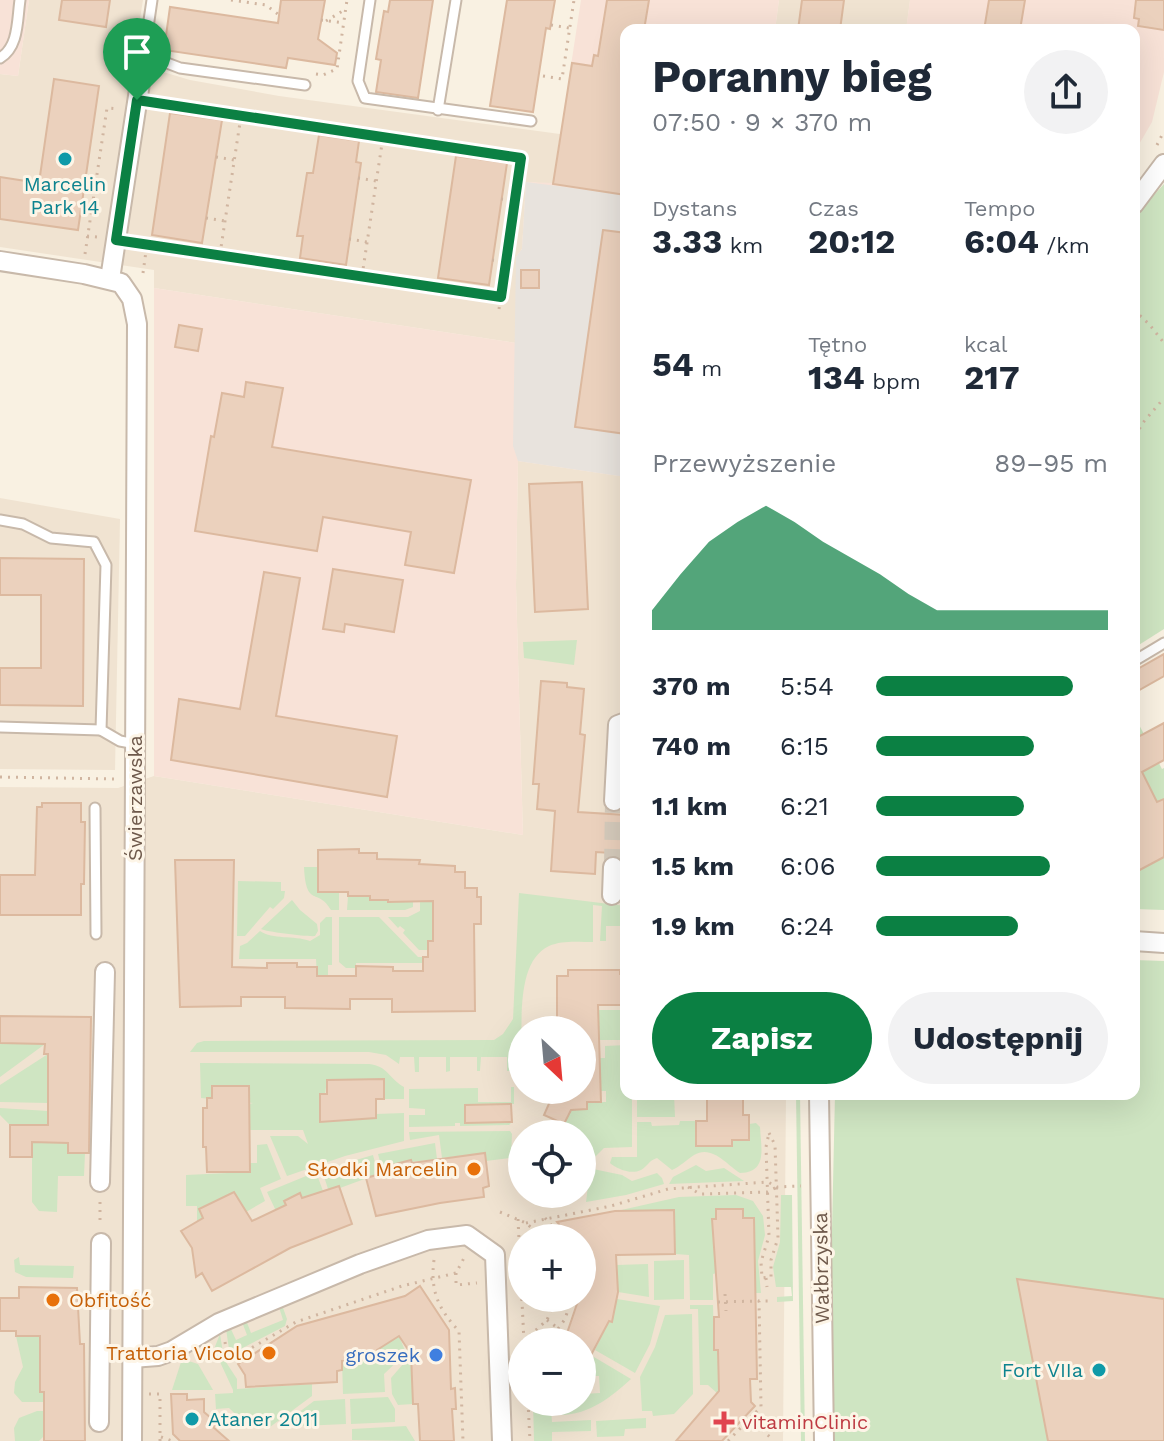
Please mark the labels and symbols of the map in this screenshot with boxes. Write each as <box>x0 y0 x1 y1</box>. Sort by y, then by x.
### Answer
pin <box>103 18 171 100</box>
marker: Marcelin Park 14 <box>56 150 74 168</box>
place label: Marcelin Park 14 <box>24 172 106 219</box>
street label: Świerzawska <box>123 735 147 861</box>
north arrow <box>508 1016 596 1104</box>
place label: Słodki Marcelin <box>307 1157 458 1181</box>
marker: Słodki Marcelin <box>465 1160 483 1178</box>
street label: Wałbrzyska <box>808 1212 834 1324</box>
place label: Obfitość <box>69 1288 152 1312</box>
marker: Obfitość <box>44 1291 62 1309</box>
place label: Trattoria Vicolo <box>106 1341 253 1365</box>
place label: groszek <box>346 1343 420 1367</box>
marker: Trattoria Vicolo <box>260 1344 278 1362</box>
marker: groszek <box>427 1346 445 1364</box>
place label: Fort VIIa <box>1002 1358 1083 1382</box>
marker: Fort VIIa <box>1090 1361 1108 1379</box>
place label: Ataner 2011 <box>208 1407 318 1431</box>
marker: Ataner 2011 <box>183 1410 201 1428</box>
place label: vitaminClinic <box>742 1410 868 1434</box>
marker: vitaminClinic <box>713 1411 735 1433</box>

